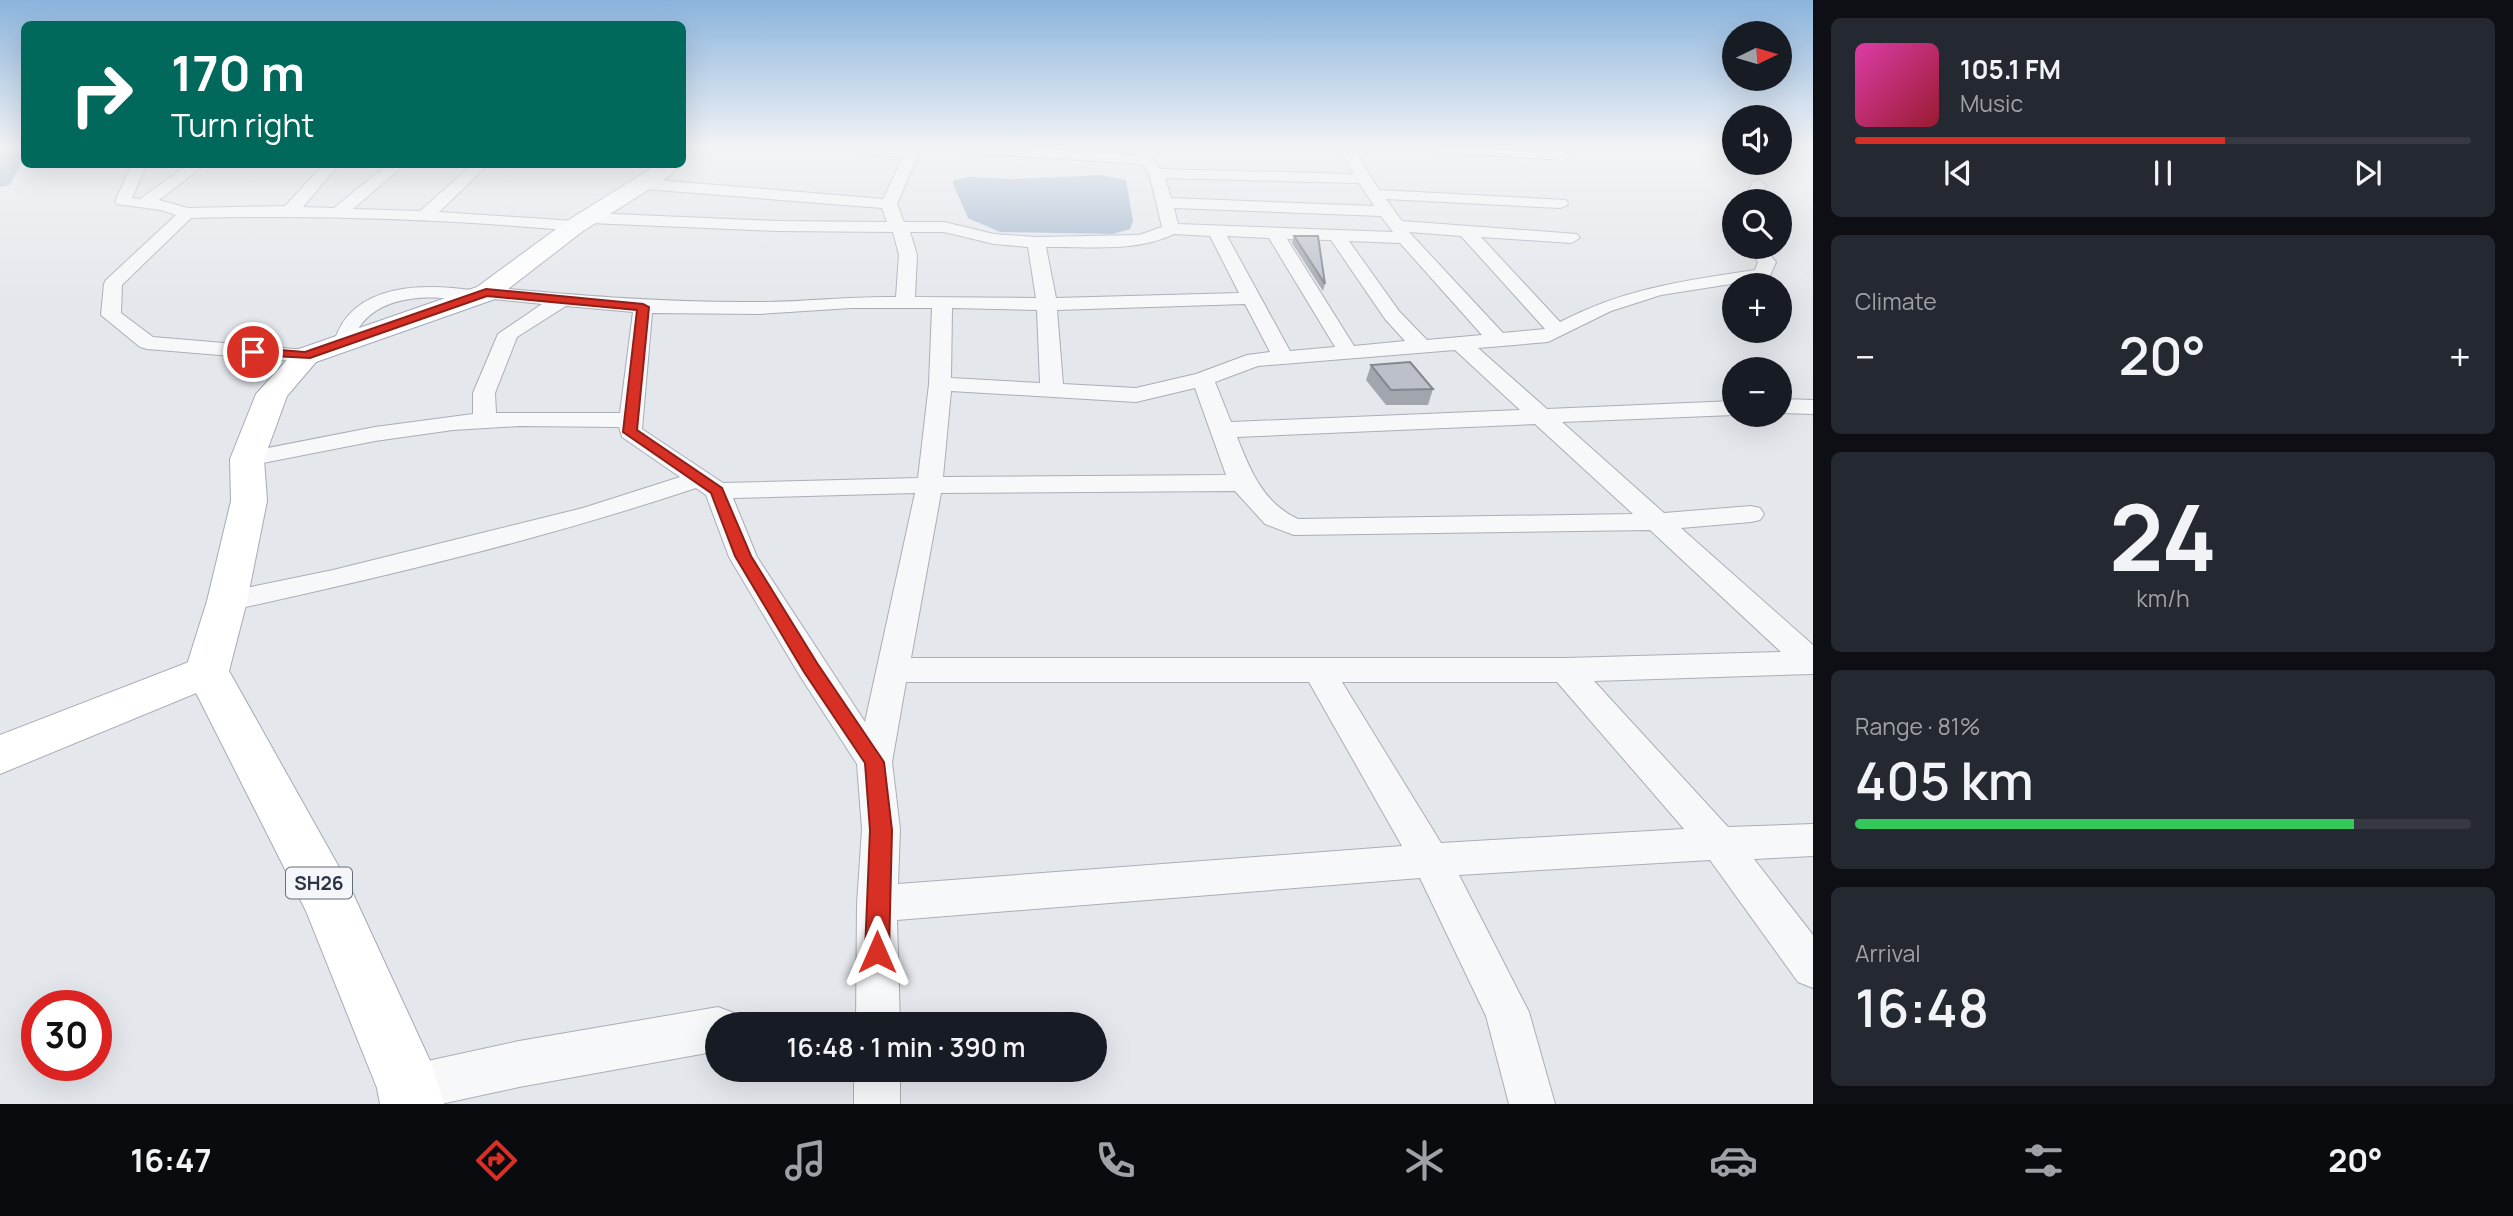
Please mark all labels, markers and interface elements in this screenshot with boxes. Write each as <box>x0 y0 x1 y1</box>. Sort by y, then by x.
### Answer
north arrow <box>1722 21 1792 91</box>
map controls <box>1722 21 1792 427</box>
text: 170 m <box>171 39 305 106</box>
icon: right <box>56 49 147 140</box>
text: 105.1 FM <box>1960 51 2061 87</box>
text: Music <box>1960 87 2023 119</box>
text: Turn right <box>171 103 314 147</box>
button: sound <box>1722 105 1792 175</box>
icon: previous <box>1939 154 1977 192</box>
icon: pause <box>2144 154 2182 192</box>
icon: next <box>2349 154 2387 192</box>
button: search <box>1722 189 1792 259</box>
button: + <box>1722 273 1792 343</box>
text: Climate <box>1855 285 1937 317</box>
text: 20° <box>2119 320 2206 391</box>
pin <box>223 322 283 382</box>
text: − <box>1855 330 1876 382</box>
text: + <box>2449 330 2471 382</box>
icon: arrive <box>234 333 272 371</box>
button: − <box>1722 357 1792 427</box>
text: 24 <box>2109 474 2217 598</box>
text: km/h <box>2136 582 2190 614</box>
text: Range · 81% <box>1855 710 1980 742</box>
text: 405 km <box>1855 745 2034 816</box>
road number: SH26 <box>286 868 352 898</box>
position arrow <box>840 915 914 989</box>
text: Arrival <box>1855 937 1921 969</box>
text: 16:48 <box>1855 972 1989 1043</box>
speed limit sign: 30 <box>21 990 112 1081</box>
text: 16:48 · 1 min · 390 m <box>787 1029 1025 1065</box>
icon: directions <box>472 1136 521 1185</box>
icon: music <box>781 1136 830 1185</box>
icon: phone <box>1091 1136 1140 1185</box>
icon: climate <box>1400 1136 1449 1185</box>
icon: car <box>1709 1136 1758 1185</box>
icon: filters <box>2019 1136 2068 1185</box>
text: 16:47 <box>130 1138 212 1182</box>
text: 20° <box>2328 1138 2383 1182</box>

